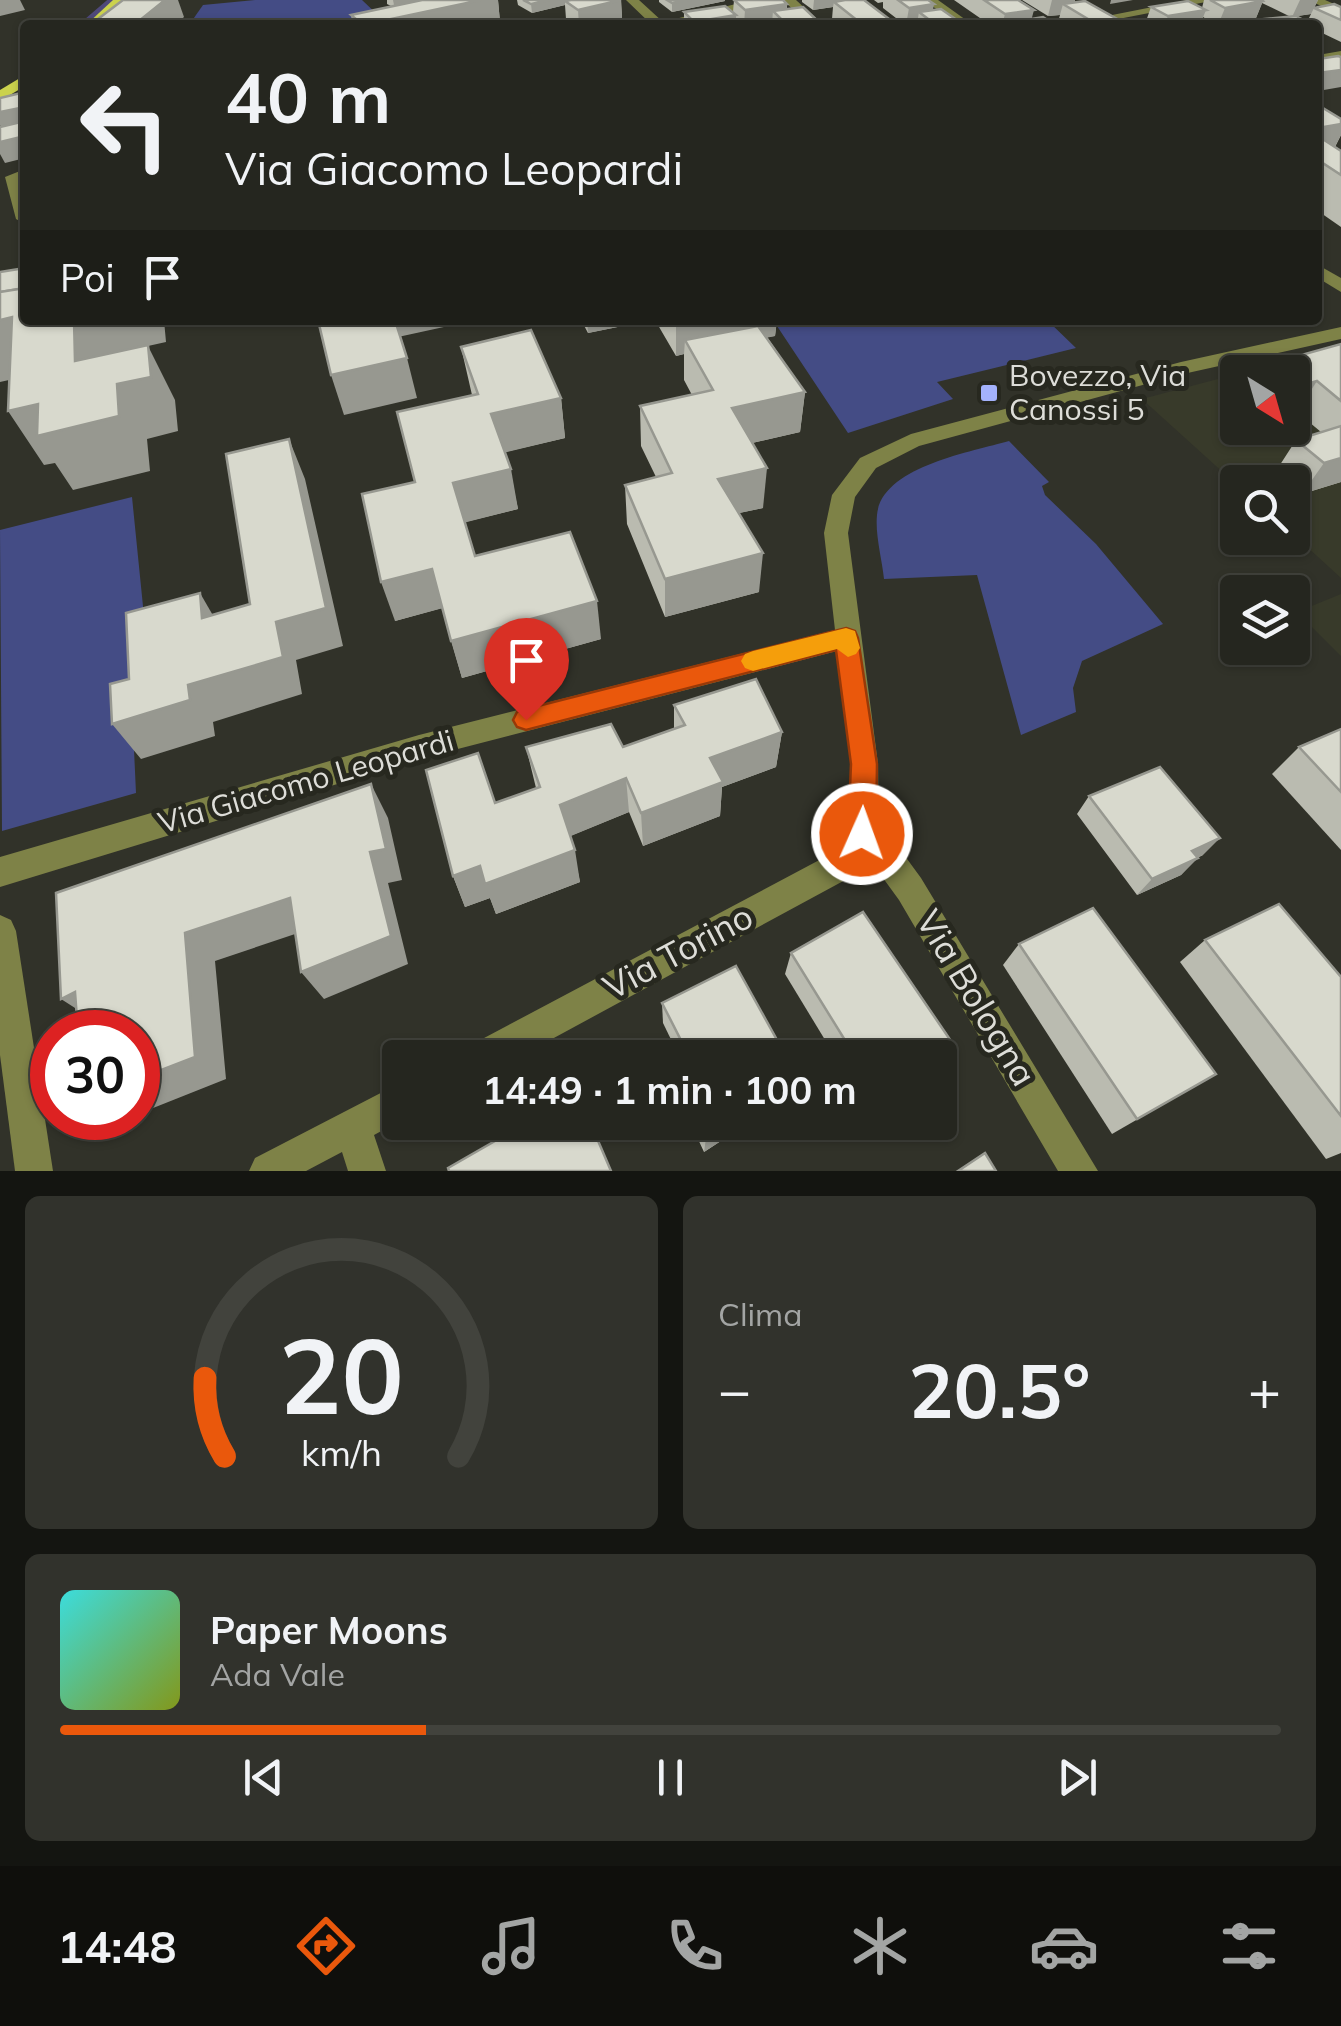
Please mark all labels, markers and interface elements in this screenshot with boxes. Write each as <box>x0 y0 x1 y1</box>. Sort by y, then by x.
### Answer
text: 40 m <box>225 53 391 141</box>
icon: left <box>60 60 190 190</box>
text: Via Giacomo Leopardi <box>225 140 683 196</box>
icon: arrive <box>135 250 190 305</box>
text: Poi <box>60 254 115 302</box>
north arrow <box>1220 355 1310 445</box>
map controls <box>1220 355 1310 665</box>
place label: Bovezzo, Via Canossi 5 <box>1009 356 1186 428</box>
marker: Bovezzo, Via Canossi 5 <box>978 382 1000 404</box>
button: search <box>1220 465 1310 555</box>
button: layers <box>1220 575 1310 665</box>
pin <box>484 618 569 721</box>
icon: arrive <box>499 633 554 688</box>
street label: Via Giacomo Leopardi <box>154 721 458 841</box>
position arrow <box>810 782 914 886</box>
street label: Via Torino <box>595 893 760 1009</box>
street label: Via Bologna <box>907 901 1047 1094</box>
speed limit sign: 30 <box>30 1010 160 1140</box>
text: 14:49 · 1 min · 100 m <box>482 1066 857 1114</box>
text: Clima <box>718 1294 802 1334</box>
text: 20 <box>279 1309 404 1440</box>
text: 20.5° <box>908 1343 1091 1437</box>
text: − <box>718 1355 751 1424</box>
text: + <box>1248 1355 1281 1424</box>
text: km/h <box>301 1430 382 1475</box>
text: Paper Moons <box>210 1606 448 1654</box>
text: Ada Vale <box>210 1654 345 1694</box>
icon: previous <box>236 1750 291 1805</box>
icon: pause <box>643 1750 698 1805</box>
icon: next <box>1050 1750 1105 1805</box>
icon: directions <box>291 1911 361 1981</box>
icon: music <box>476 1911 546 1981</box>
icon: phone <box>660 1911 730 1981</box>
icon: climate <box>845 1911 915 1981</box>
icon: car <box>1029 1911 1099 1981</box>
icon: filters <box>1214 1911 1284 1981</box>
text: 14:48 <box>57 1918 176 1974</box>

